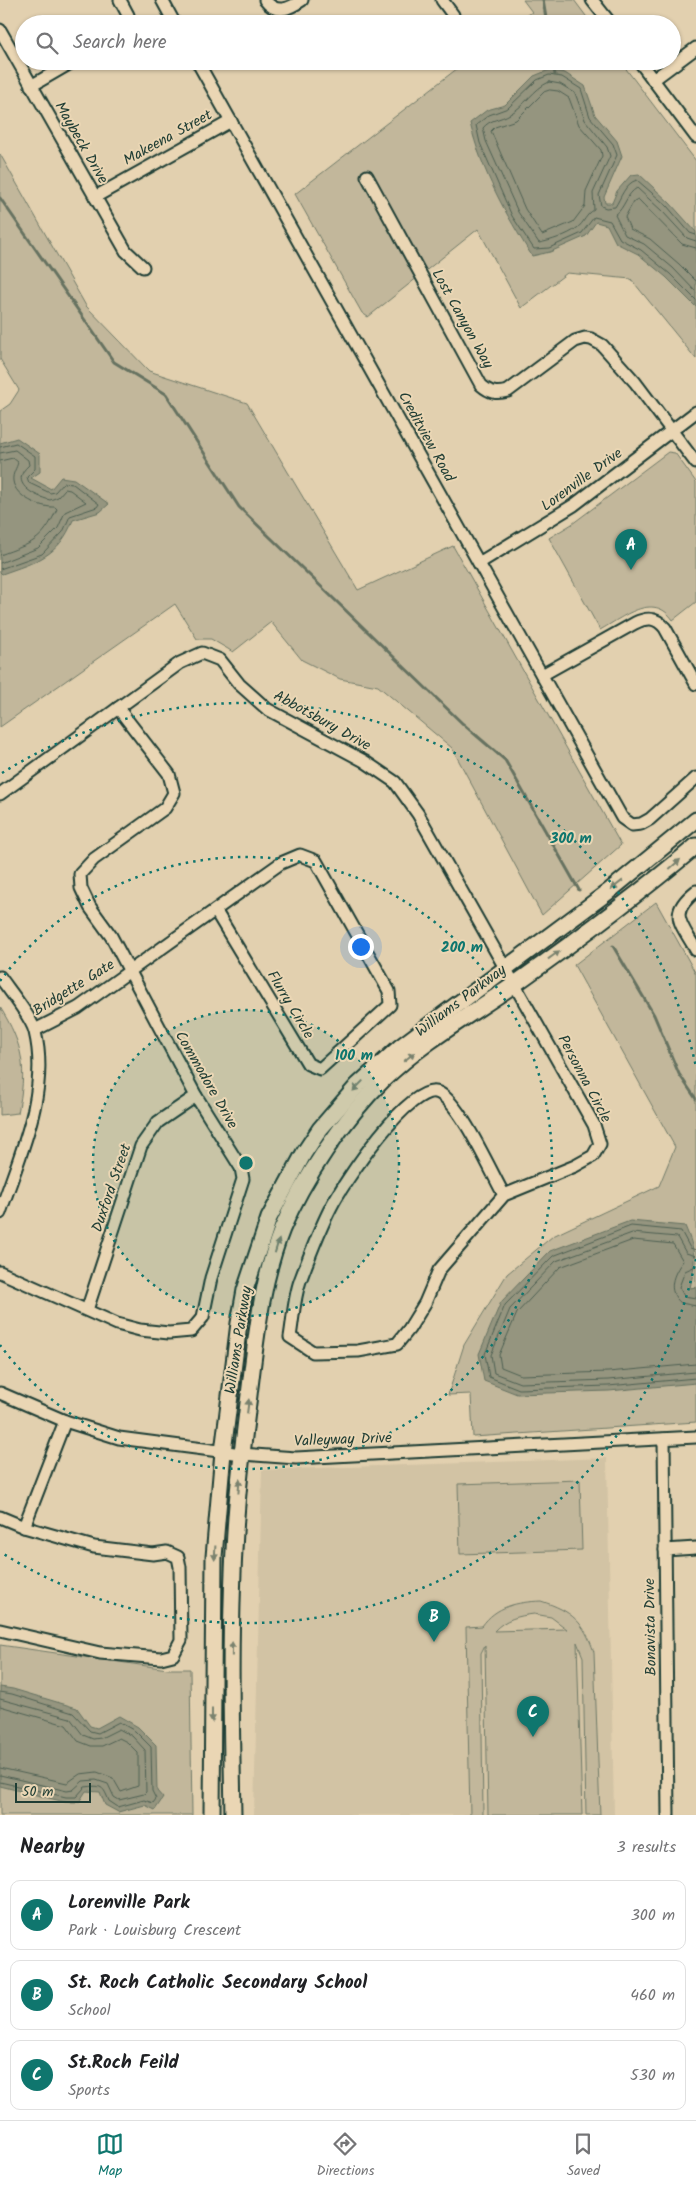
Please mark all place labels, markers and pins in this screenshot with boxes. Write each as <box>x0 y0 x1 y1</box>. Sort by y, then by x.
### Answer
pin: A <box>615 529 647 570</box>
centre of rings <box>237 1154 255 1172</box>
pin: B <box>418 1601 450 1642</box>
pin: C <box>517 1696 549 1737</box>

